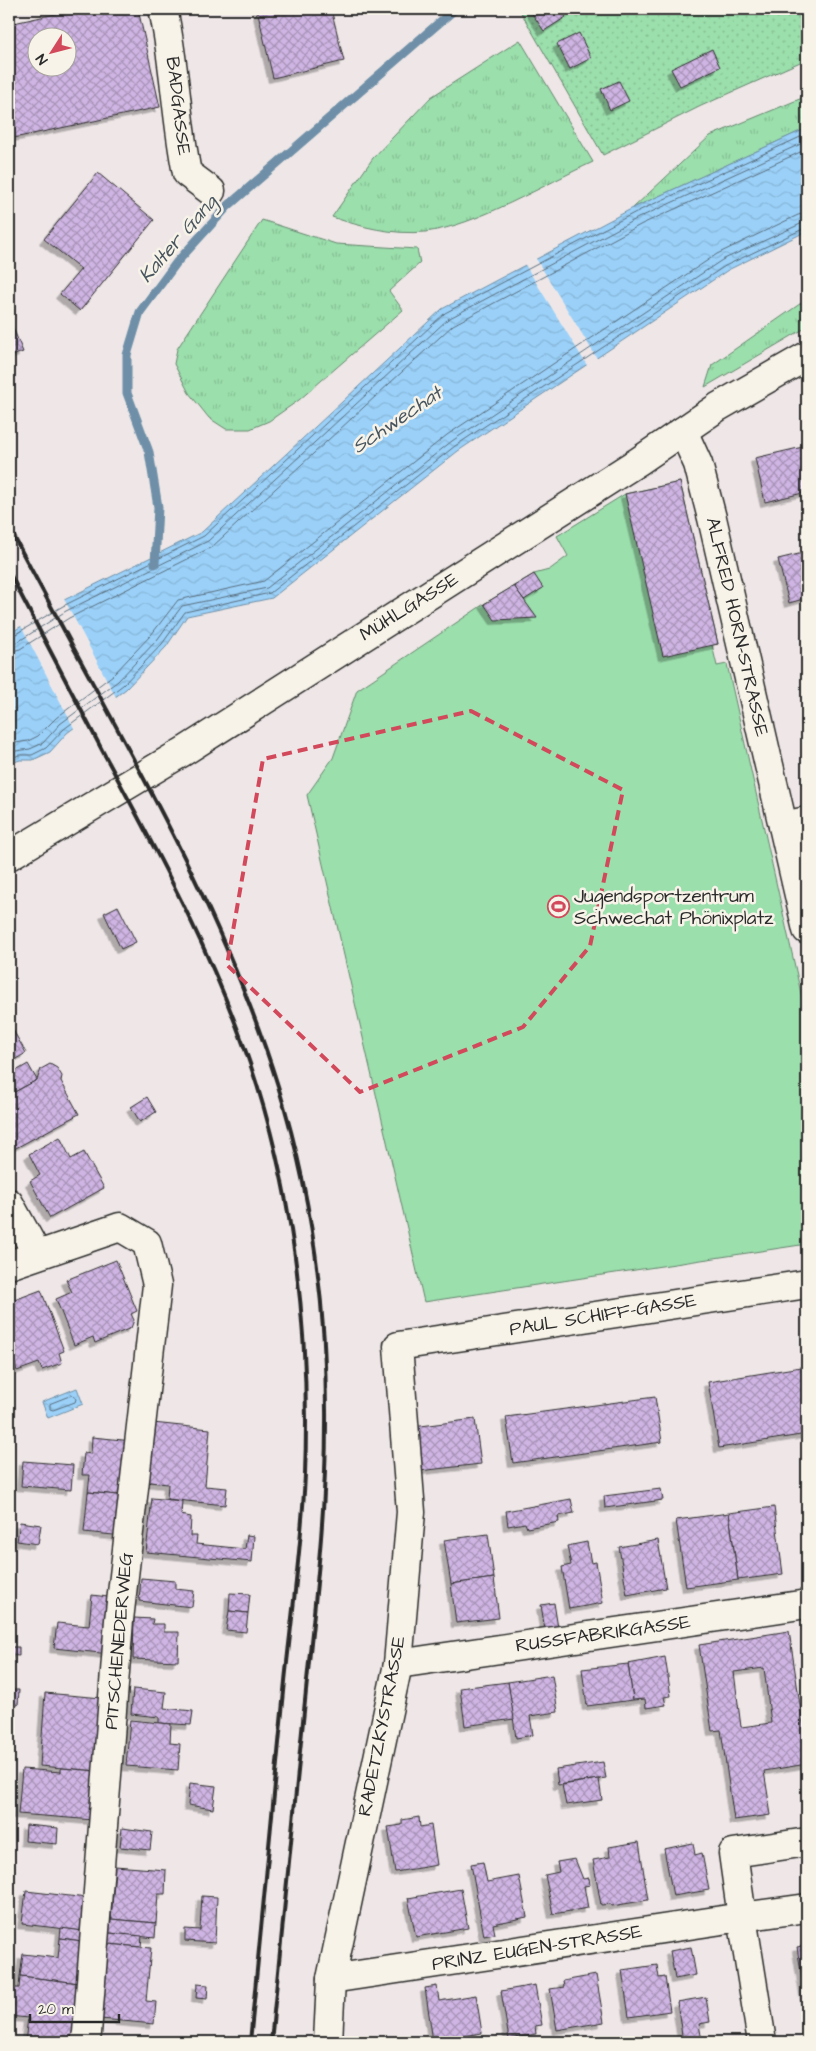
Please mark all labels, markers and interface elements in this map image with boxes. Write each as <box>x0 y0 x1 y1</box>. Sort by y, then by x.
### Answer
north arrow <box>28 28 78 78</box>
text: N <box>31 49 53 68</box>
street label: BADGASSE <box>159 55 197 157</box>
water label: Kalter Gang <box>132 188 226 289</box>
water label: Schwechat <box>346 378 449 460</box>
street label: ALFRED HORN-STRASSE <box>699 515 775 739</box>
street label: MÜHLGASSE <box>354 566 464 648</box>
place label: Jugendsportzentrum Schwechat Phönixplatz <box>574 883 774 932</box>
sports icon: Jugendsportzentrum Schwechat Phönixplatz <box>546 895 570 919</box>
street label: PAUL SCHIFF-GASSE <box>508 1287 698 1343</box>
street label: PITSCHENEDERWEG <box>98 1551 140 1731</box>
street label: RUSSFABRIKGASSE <box>514 1608 692 1660</box>
street label: RADETZKYSTRASSE <box>351 1634 413 1818</box>
street label: PRINZ EUGEN-STRASSE <box>430 1918 644 1978</box>
scale bar <box>30 1991 119 2023</box>
text: 20 m <box>38 1999 74 2020</box>

